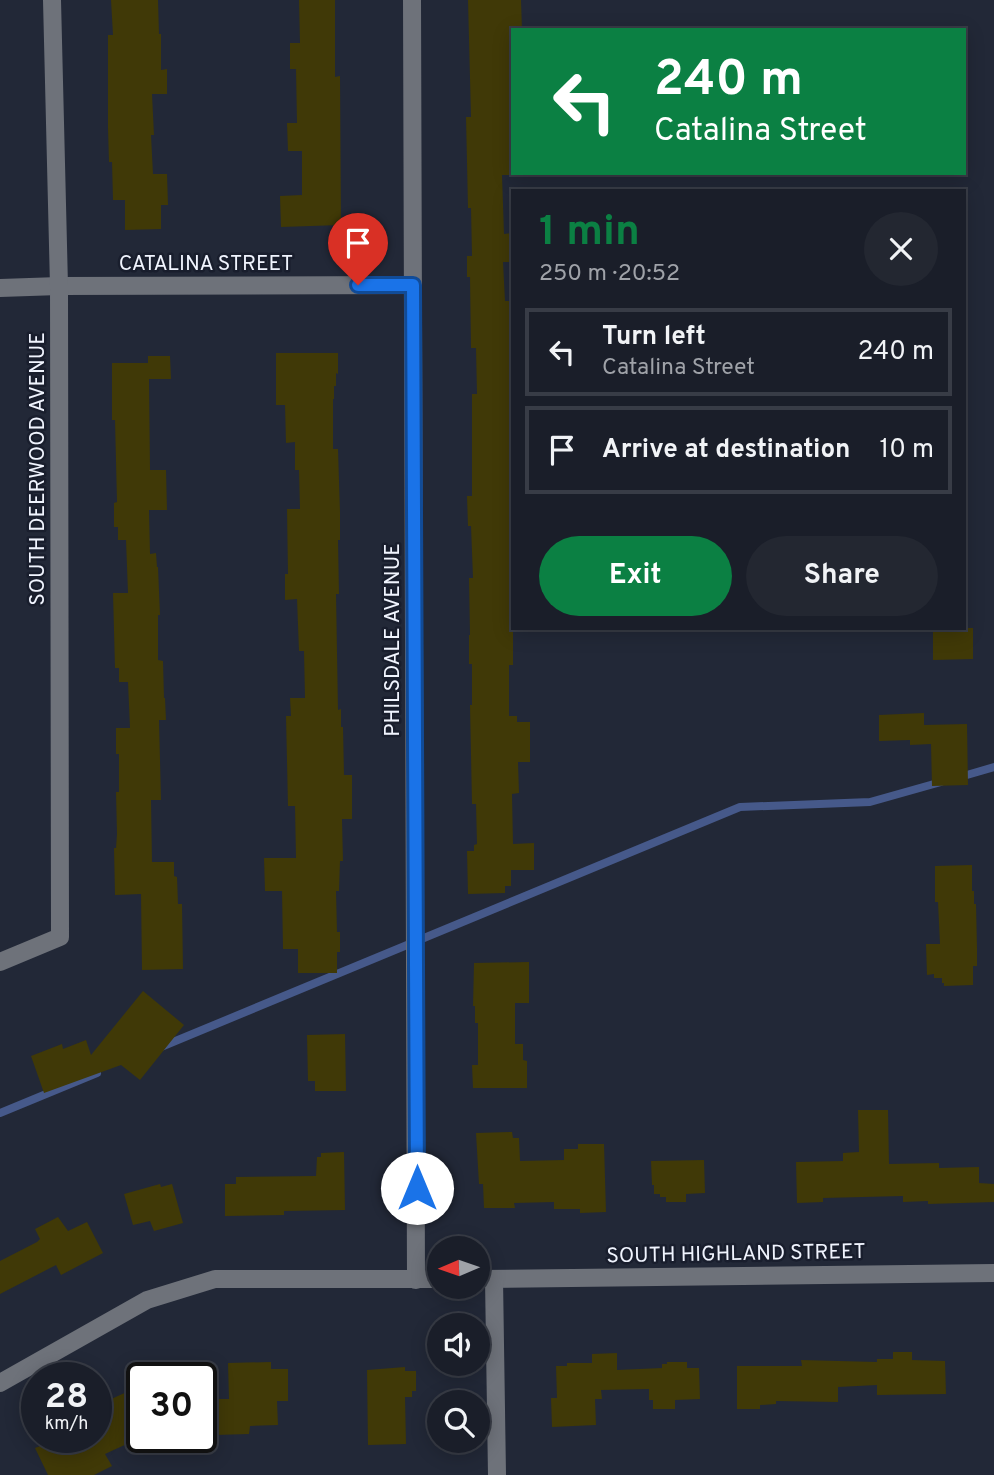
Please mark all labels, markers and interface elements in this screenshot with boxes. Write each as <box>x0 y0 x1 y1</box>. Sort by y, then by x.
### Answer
text: 240 m <box>654 51 803 113</box>
icon: left <box>539 56 630 147</box>
text: Catalina Street <box>654 112 867 152</box>
text: 1 min <box>539 207 640 260</box>
button: close <box>864 212 938 286</box>
pin <box>328 213 388 285</box>
icon: arrive <box>339 224 377 262</box>
street label: CATALINA STREET <box>119 251 293 278</box>
text: 250 m · 20:52 <box>539 260 680 289</box>
text: Turn left <box>602 321 706 354</box>
street label: SOUTH DEERWOOD AVENUE <box>25 332 52 606</box>
icon: left <box>543 333 581 371</box>
text: 240 m <box>857 336 934 369</box>
text: Catalina Street <box>602 354 755 383</box>
icon: arrive <box>543 431 581 469</box>
text: Arrive at destination <box>602 434 850 467</box>
text: 10 m <box>879 434 934 467</box>
button: Exit <box>539 536 732 616</box>
button: Share <box>746 536 938 616</box>
street label: PHILSDALE AVENUE <box>380 543 407 737</box>
position arrow <box>380 1151 454 1225</box>
north arrow <box>427 1236 490 1298</box>
map controls <box>427 1236 490 1453</box>
street label: SOUTH HIGHLAND STREET <box>606 1239 866 1270</box>
button: sound <box>427 1313 490 1376</box>
speed limit sign: 30 <box>126 1362 217 1453</box>
text: 28 <box>45 1376 88 1420</box>
button: search <box>427 1390 490 1453</box>
text: km/h <box>45 1413 88 1436</box>

